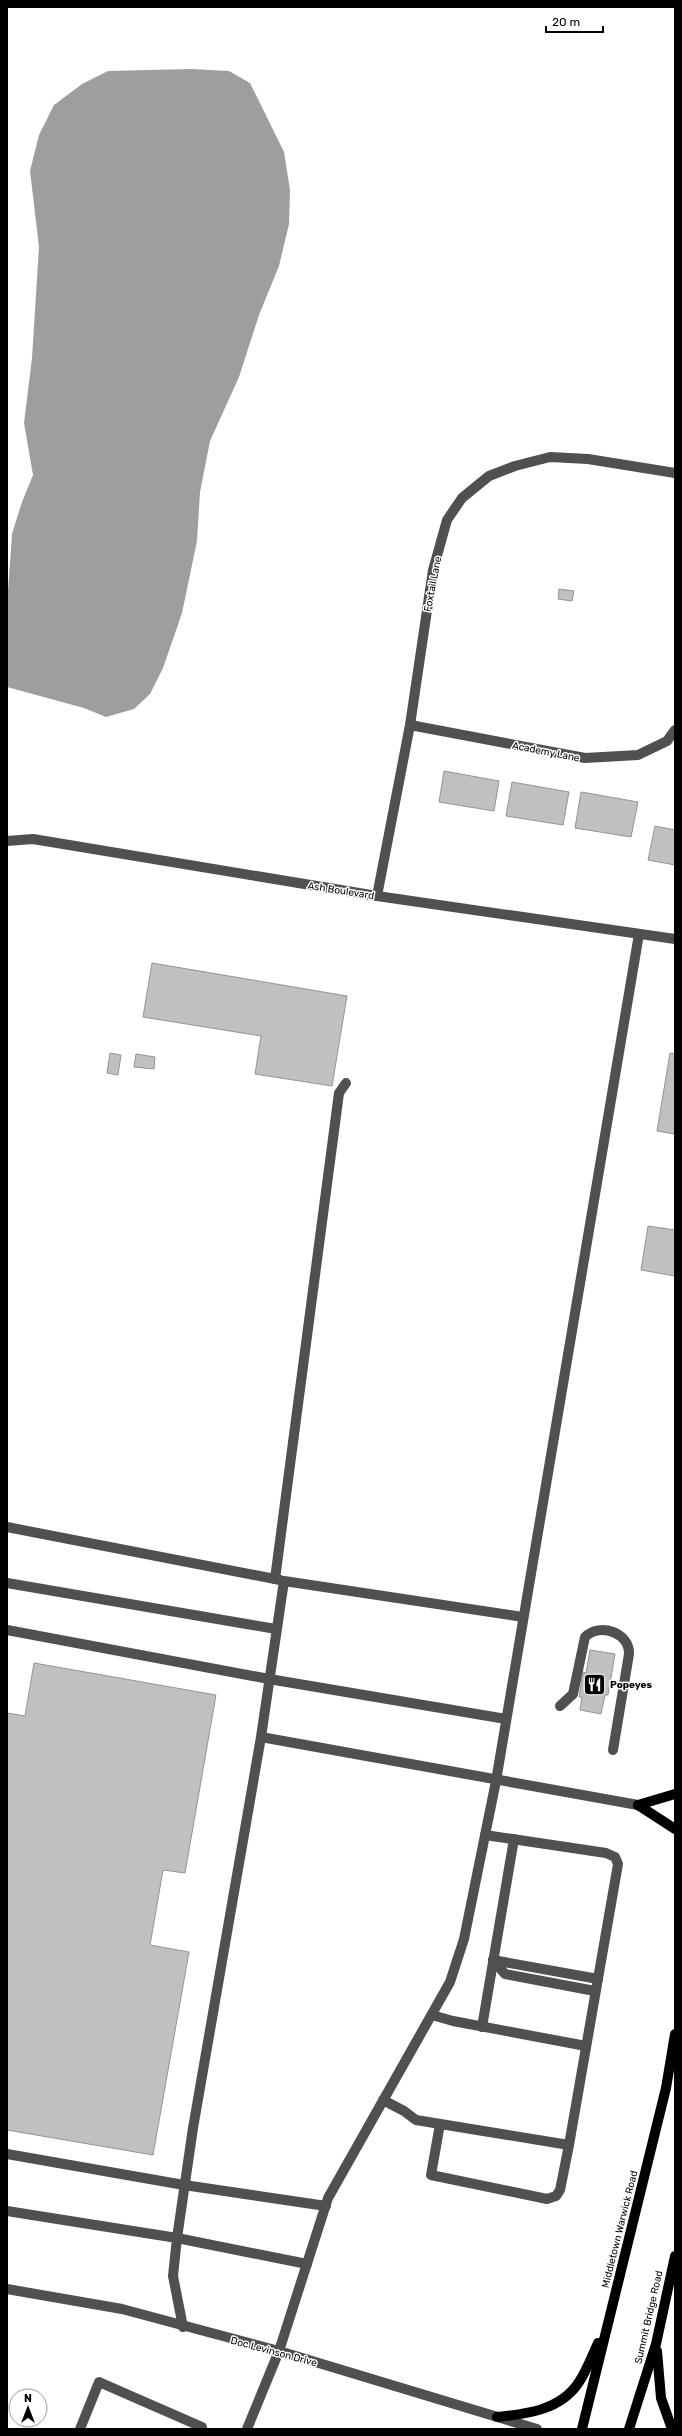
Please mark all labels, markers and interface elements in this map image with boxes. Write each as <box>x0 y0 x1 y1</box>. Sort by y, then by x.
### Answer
scale bar <box>546 8 603 34</box>
text: 20 m <box>552 15 580 29</box>
street label: Foxtail Lane <box>422 555 444 613</box>
street label: Academy Lane <box>511 740 581 764</box>
street label: Ash Boulevard <box>307 880 375 902</box>
restaurant icon: Popeyes <box>582 1671 608 1697</box>
place label: Popeyes <box>610 1679 653 1691</box>
street label: Middletown Warwick Road <box>600 2169 640 2289</box>
street label: Summit Bridge Road <box>632 2269 666 2365</box>
street label: Doc Levinson Drive <box>229 2335 319 2369</box>
north arrow <box>8 2388 48 2428</box>
text: N <box>24 2392 32 2405</box>

